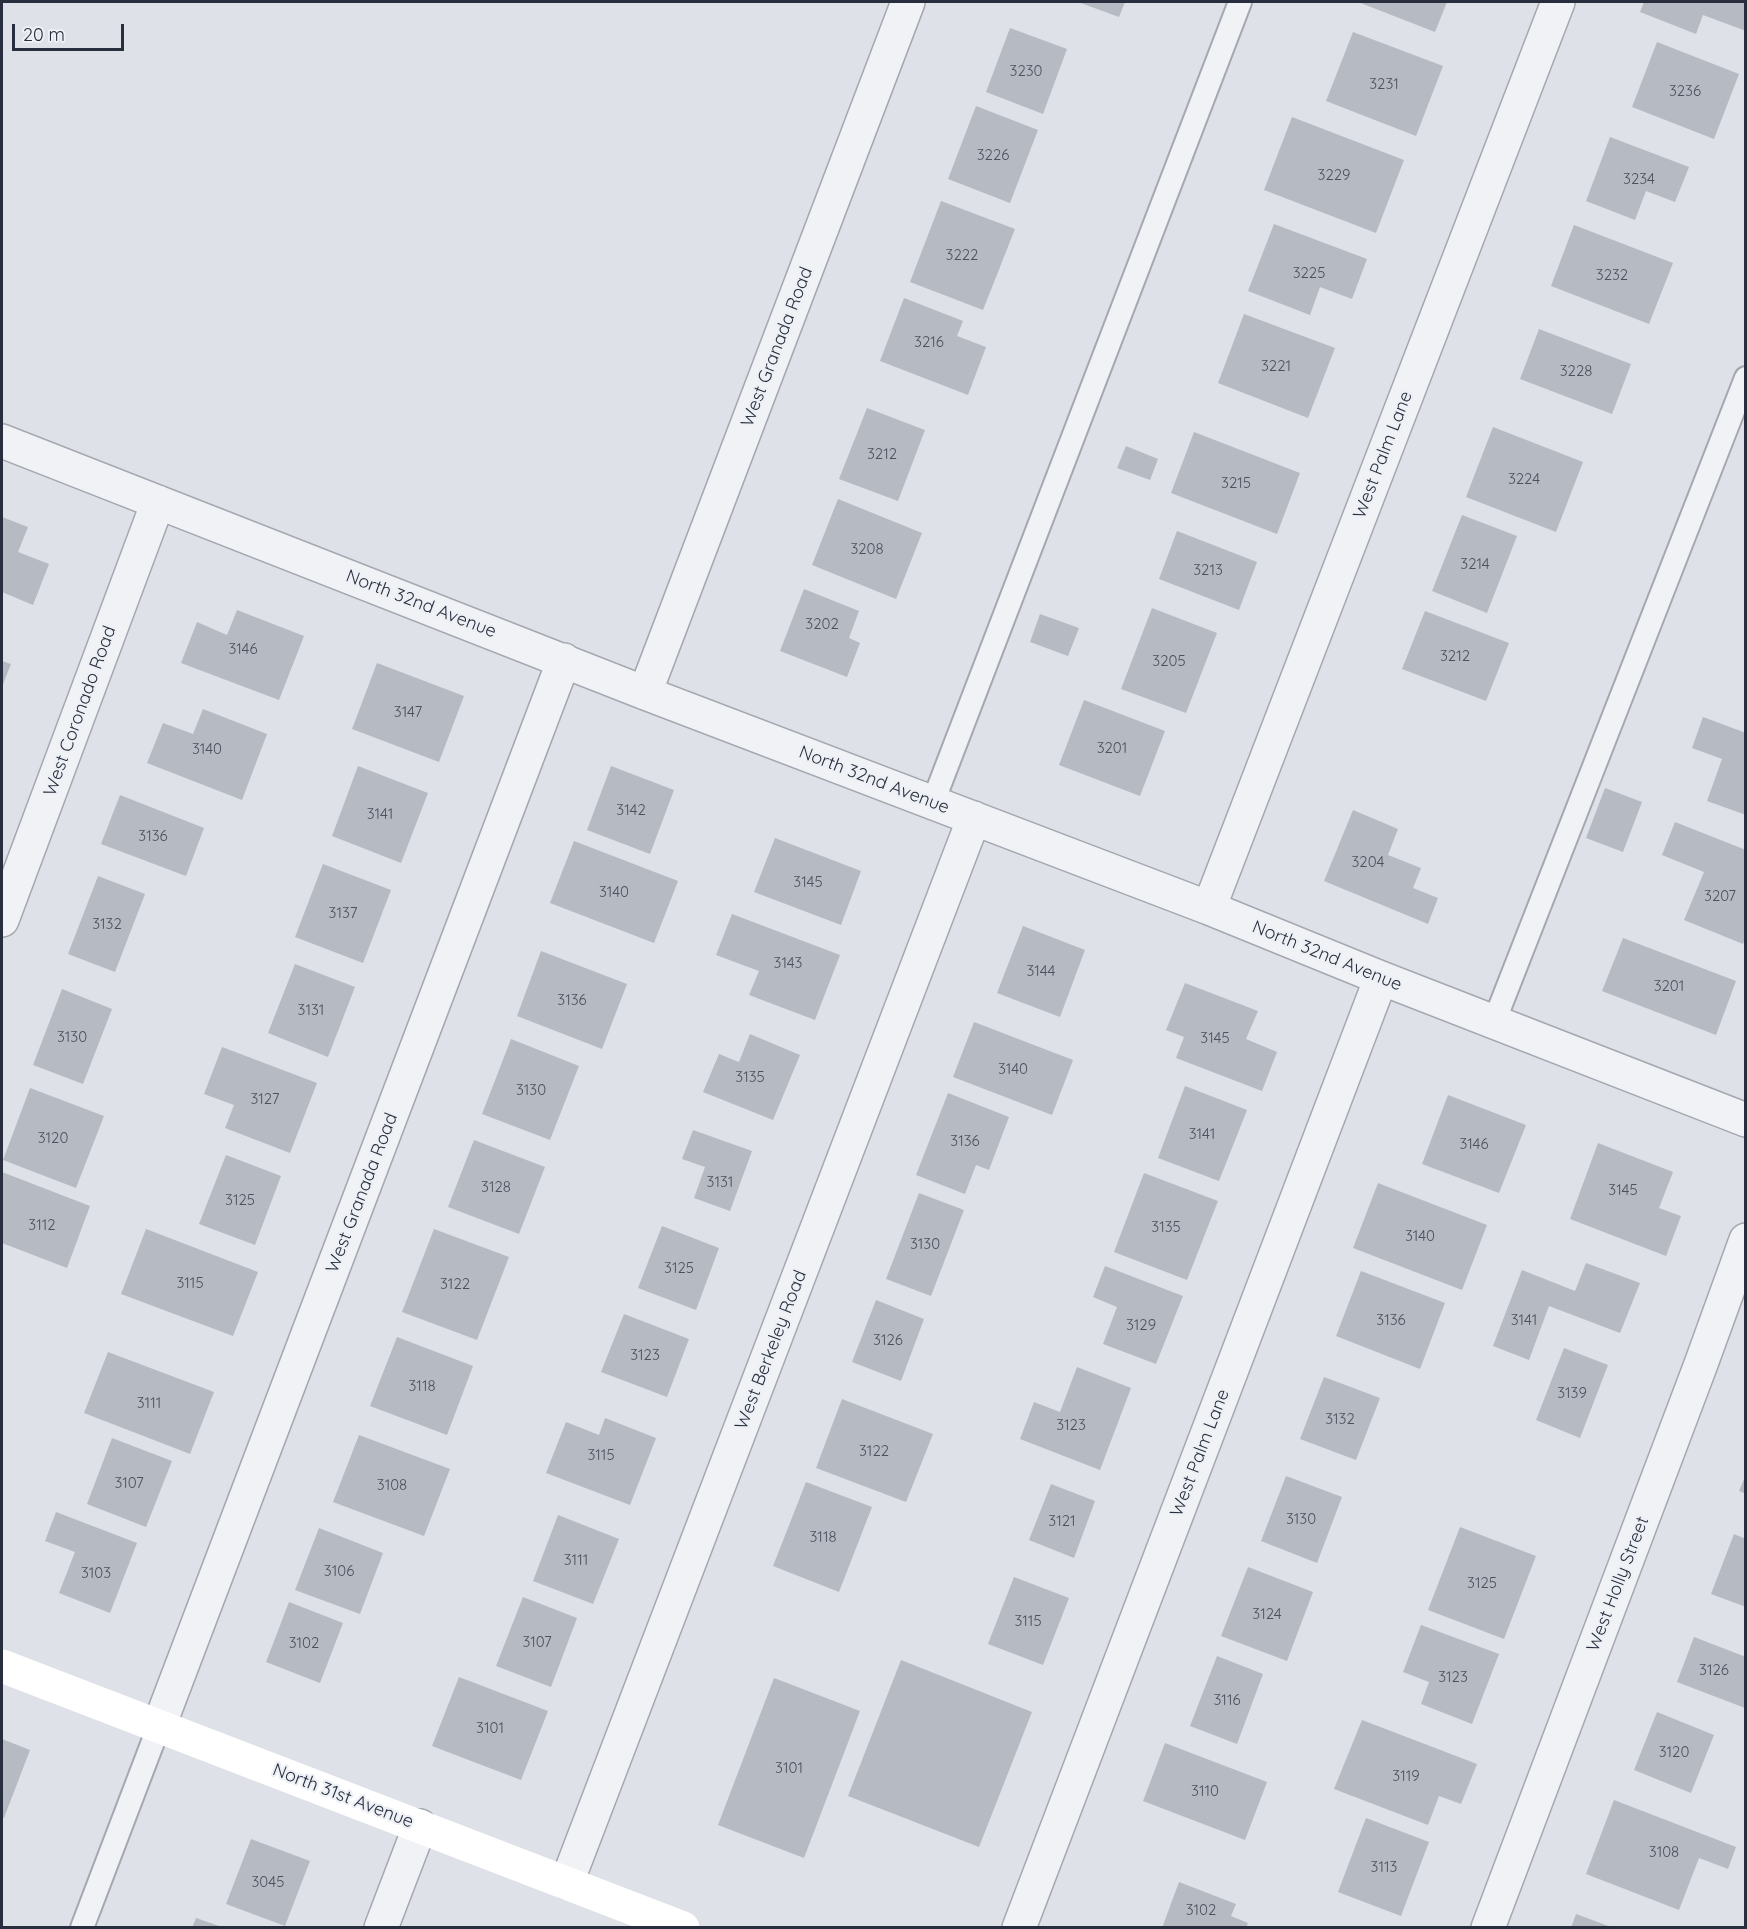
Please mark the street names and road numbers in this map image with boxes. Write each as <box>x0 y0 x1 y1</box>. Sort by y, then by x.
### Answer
street label: West Granada Road <box>737 264 817 430</box>
street label: West Palm Lane <box>1349 388 1417 522</box>
street label: North 32nd Avenue <box>343 565 499 643</box>
street label: West Coronado Road <box>39 623 121 799</box>
street label: North 32nd Avenue <box>796 741 952 819</box>
street label: North 32nd Avenue <box>1249 916 1405 996</box>
street label: West Granada Road <box>322 1110 402 1276</box>
street label: West Berkeley Road <box>731 1267 811 1433</box>
street label: West Palm Lane <box>1166 1386 1234 1520</box>
street label: West Holly Street <box>1582 1513 1654 1655</box>
street label: North 31st Avenue <box>269 1759 417 1833</box>

